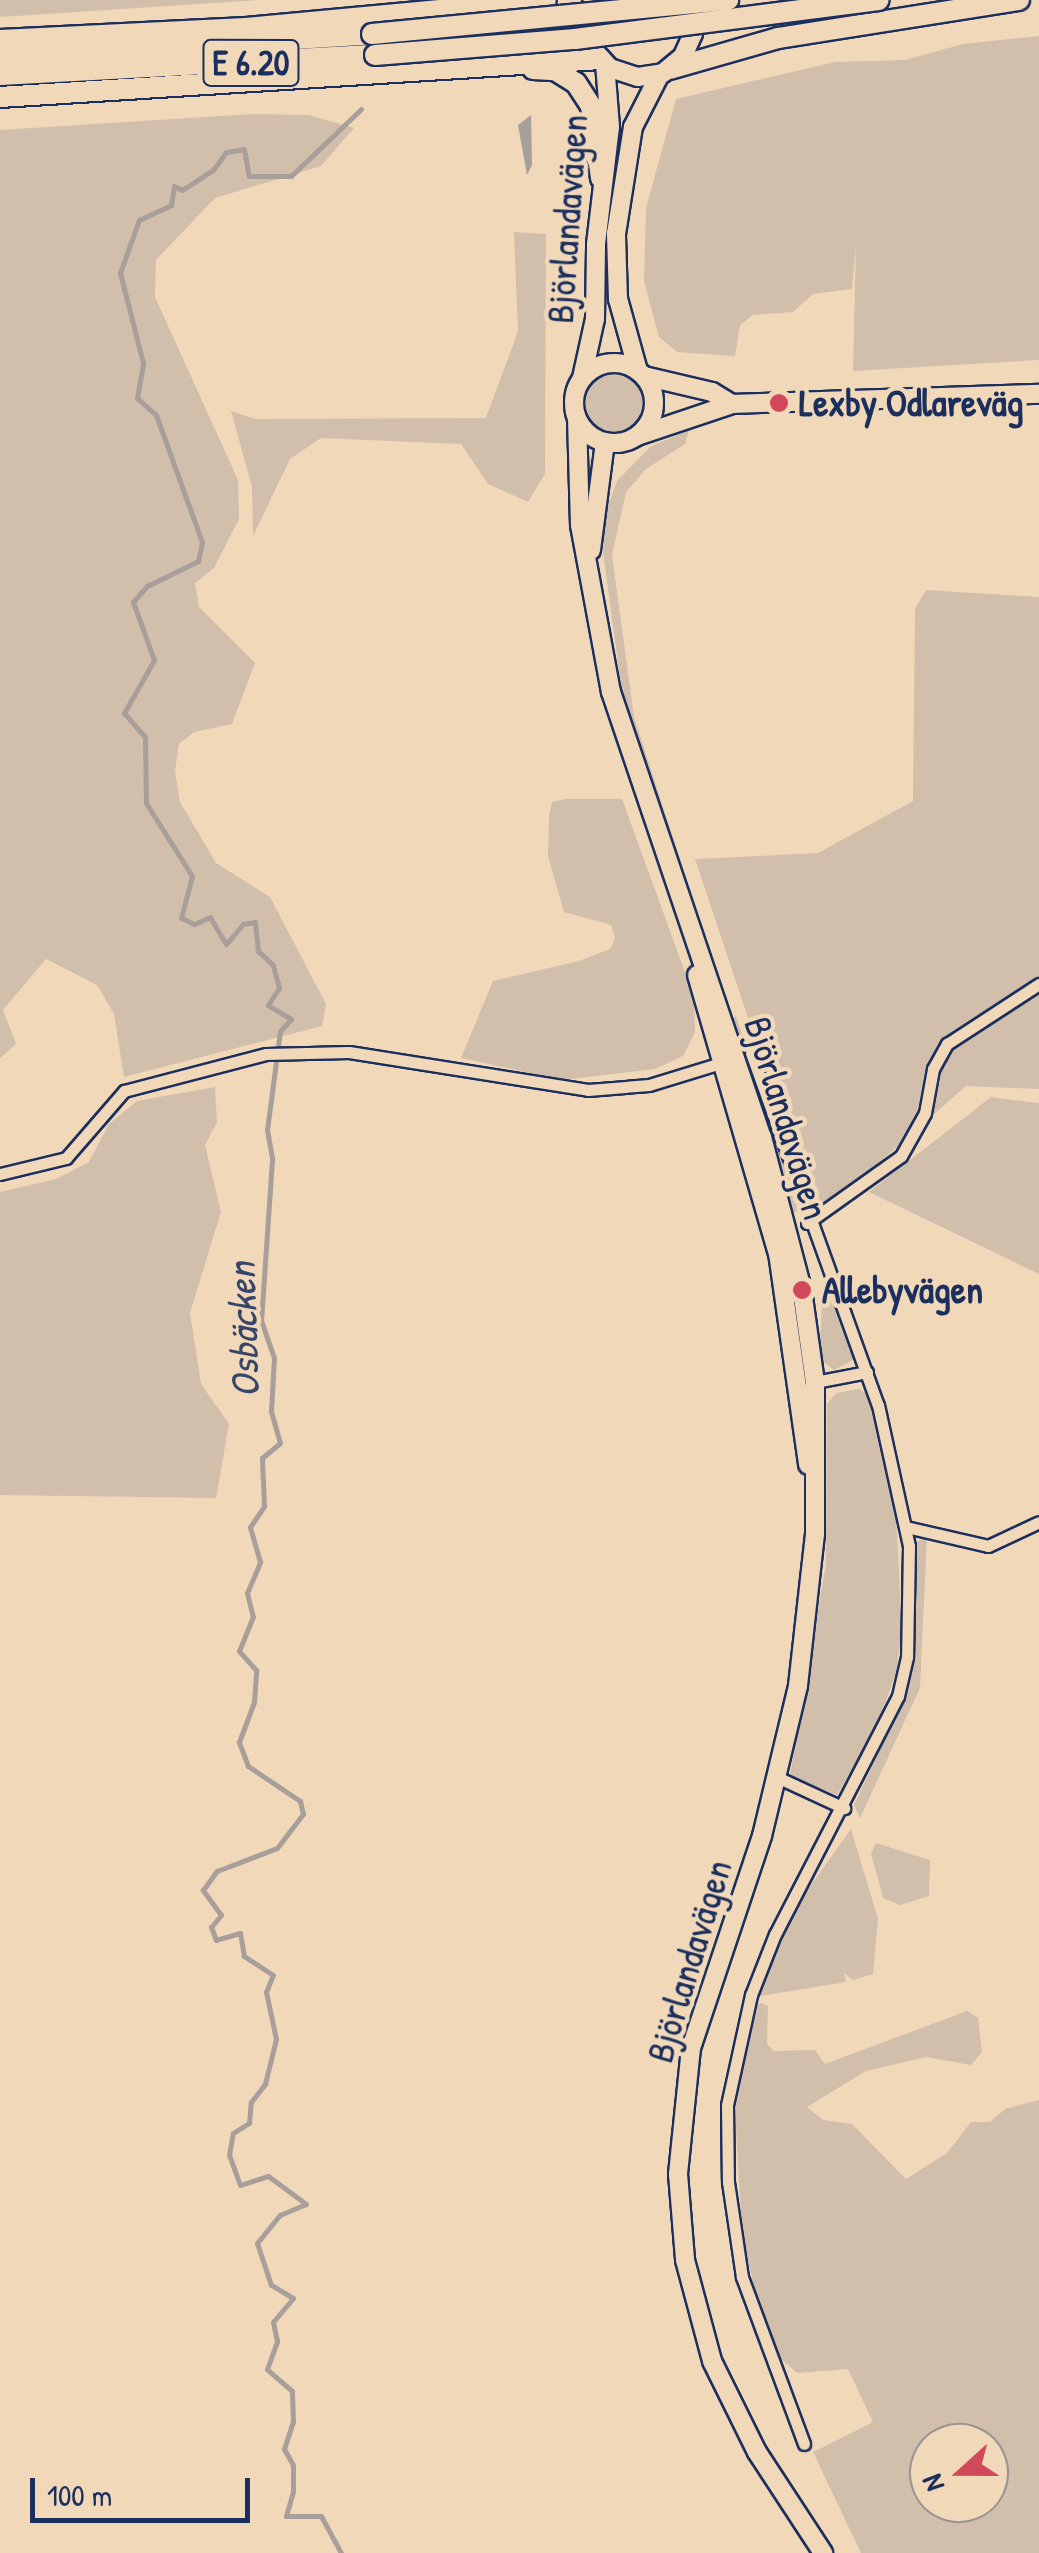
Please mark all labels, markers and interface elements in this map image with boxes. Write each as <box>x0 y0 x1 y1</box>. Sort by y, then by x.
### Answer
road number: E 6.20 <box>201 33 301 93</box>
street label: Björlandavägen <box>537 113 597 325</box>
place label: Lexby Odlareväg <box>799 380 1023 426</box>
marker: Lexby Odlareväg <box>768 392 790 414</box>
street label: Björlandavägen <box>735 1011 839 1225</box>
water label: Osbäcken <box>216 1261 268 1399</box>
place label: Allebyvägen <box>822 1267 983 1313</box>
marker: Allebyvägen <box>791 1279 813 1301</box>
street label: Björlandavägen <box>637 1854 741 2068</box>
north arrow <box>909 2423 1009 2523</box>
scale bar <box>35 2458 255 2520</box>
text: N <box>912 2469 953 2497</box>
text: 100 m <box>47 2475 112 2515</box>

